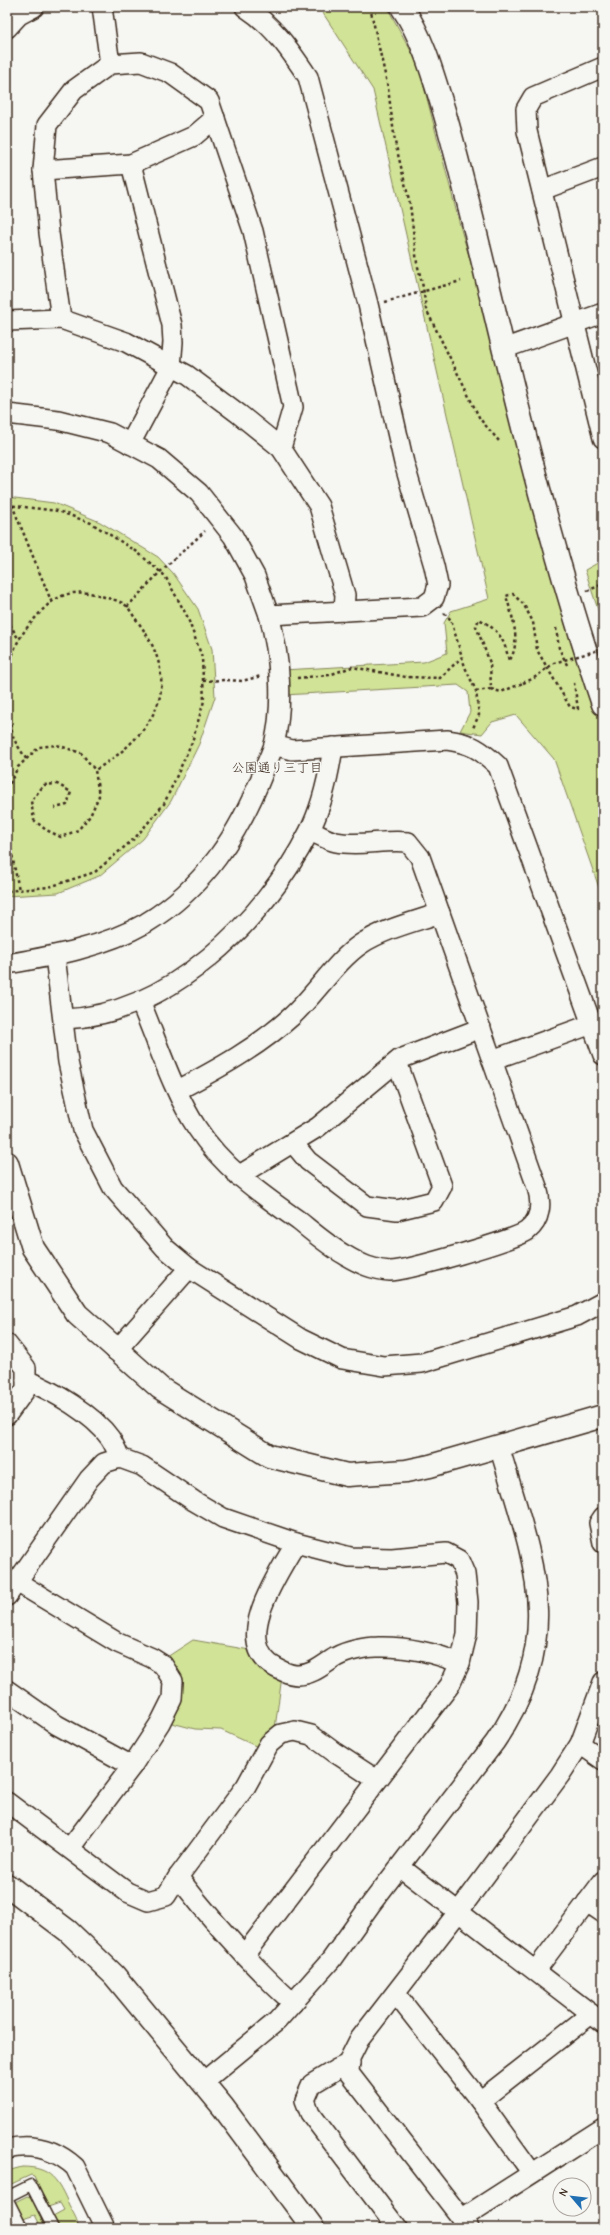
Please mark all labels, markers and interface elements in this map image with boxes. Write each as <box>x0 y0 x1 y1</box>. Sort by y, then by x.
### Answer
district label: 公園通り三丁目 <box>231 760 323 775</box>
north arrow <box>552 2177 592 2217</box>
text: N <box>556 2186 571 2199</box>

